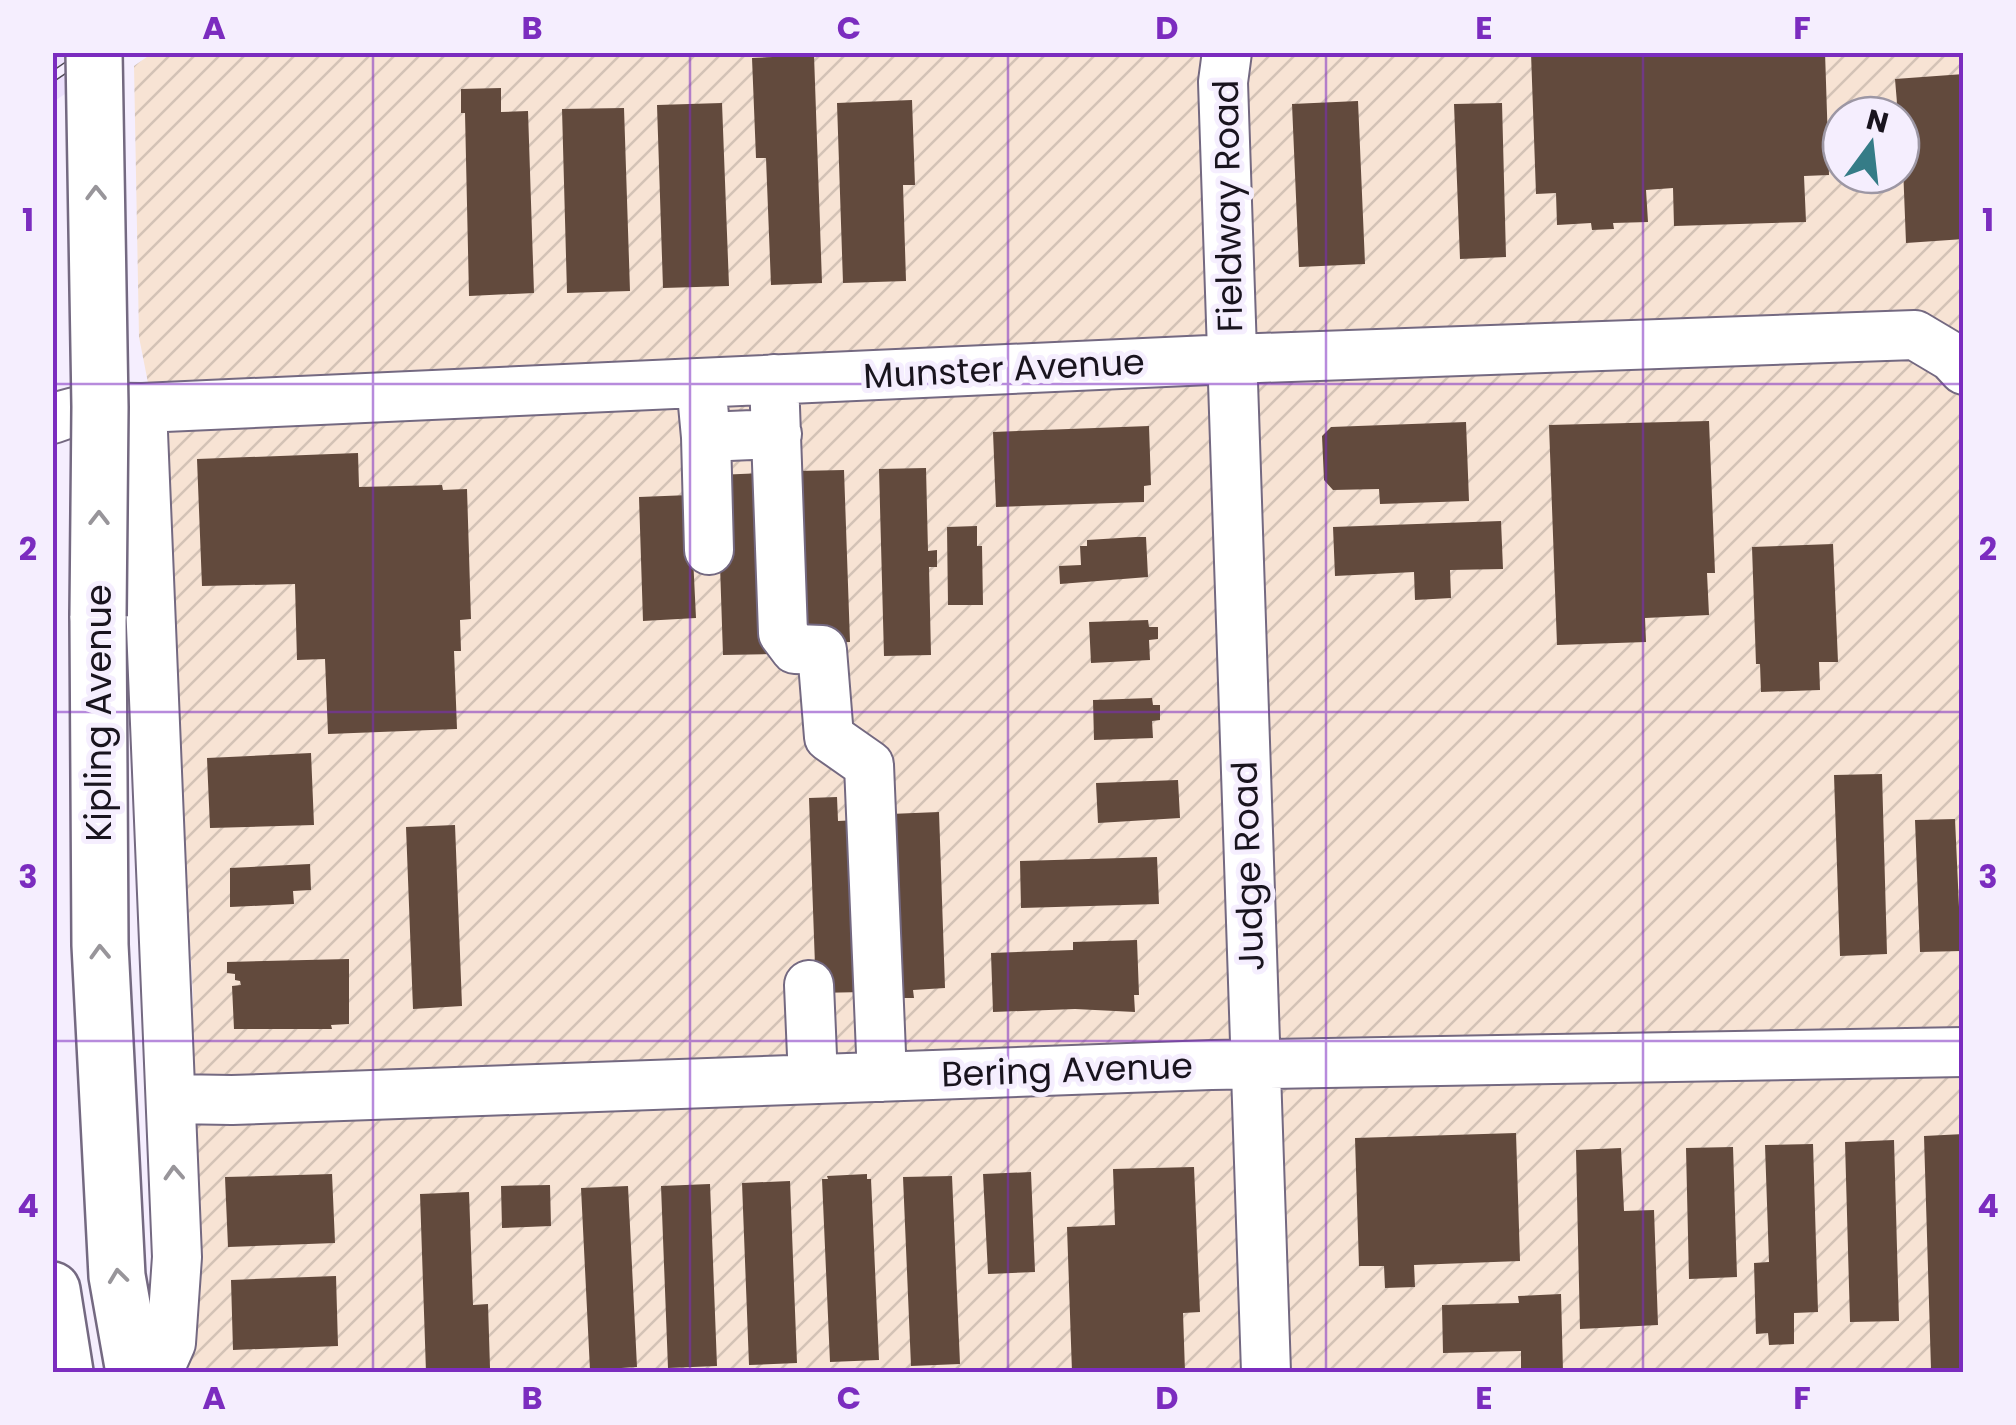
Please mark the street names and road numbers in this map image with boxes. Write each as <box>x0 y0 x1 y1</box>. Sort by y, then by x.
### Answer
street label: Fieldway Road <box>1201 79 1254 333</box>
street label: Munster Avenue <box>862 337 1146 400</box>
street label: Kipling Avenue <box>74 584 123 842</box>
street label: Judge Road <box>1219 760 1276 972</box>
street label: Bering Avenue <box>940 1041 1194 1098</box>

